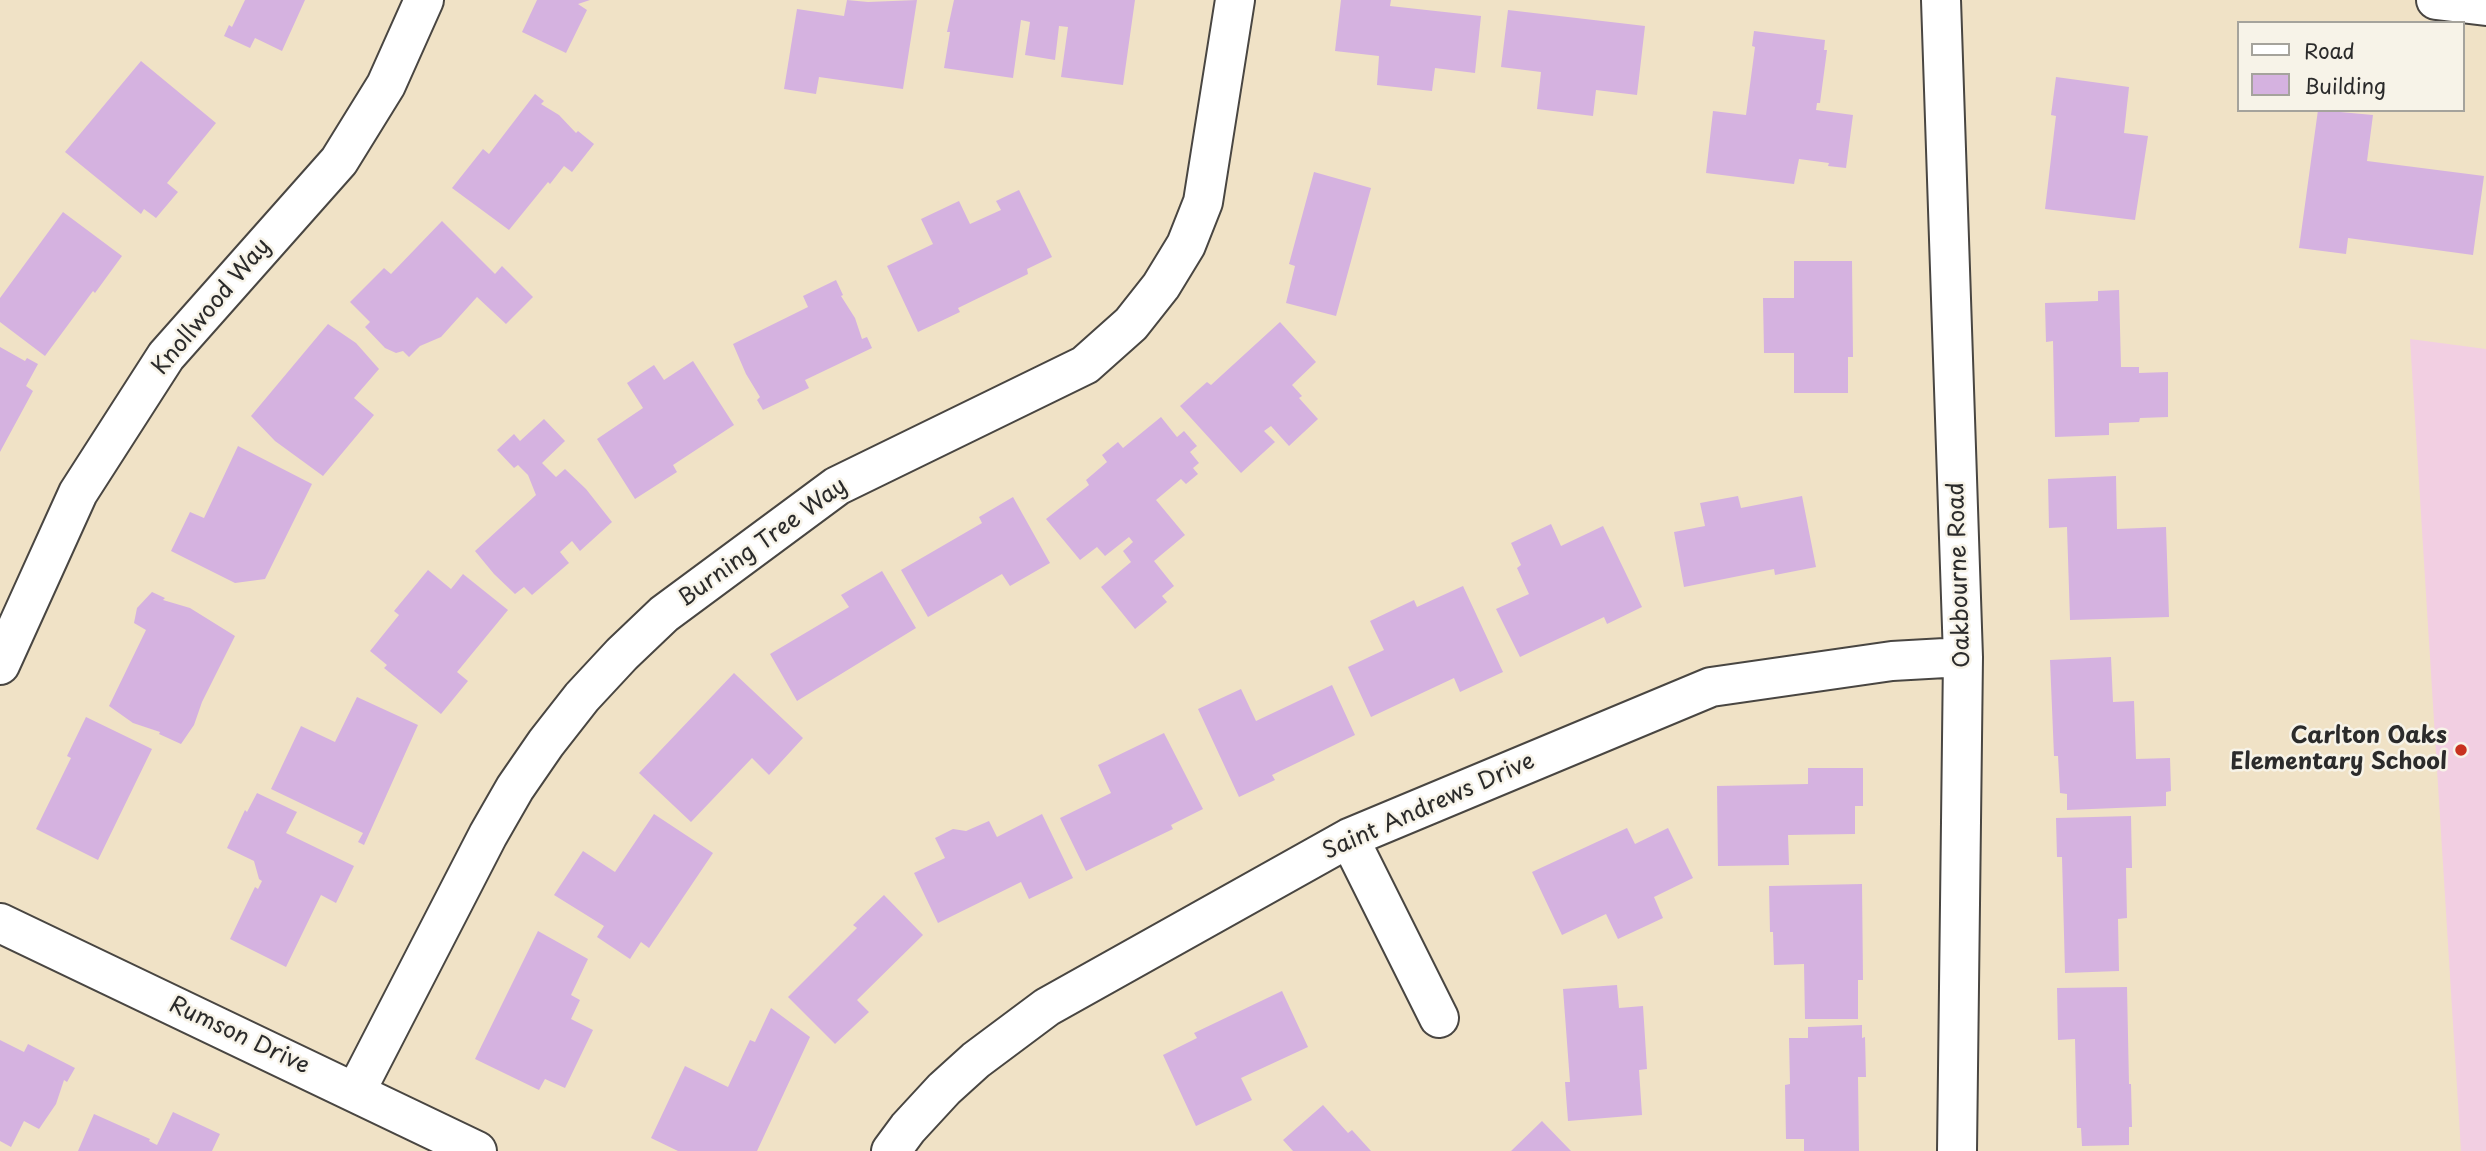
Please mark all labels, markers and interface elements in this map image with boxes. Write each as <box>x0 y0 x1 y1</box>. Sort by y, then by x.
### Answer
legend <box>2238 21 2465 112</box>
text: Road <box>2304 34 2355 66</box>
text: Building <box>2304 69 2386 101</box>
street label: Knollwood Way <box>147 233 277 381</box>
street label: Burning Tree Way <box>673 472 853 614</box>
street label: Oakbourne Road <box>1943 482 1977 668</box>
place label: Carlton Oaks Elementary School <box>2230 723 2447 777</box>
marker: Carlton Oaks Elementary School <box>2453 742 2469 758</box>
street label: Saint Andrews Drive <box>1319 748 1539 866</box>
street label: Rumson Drive <box>164 991 314 1081</box>

